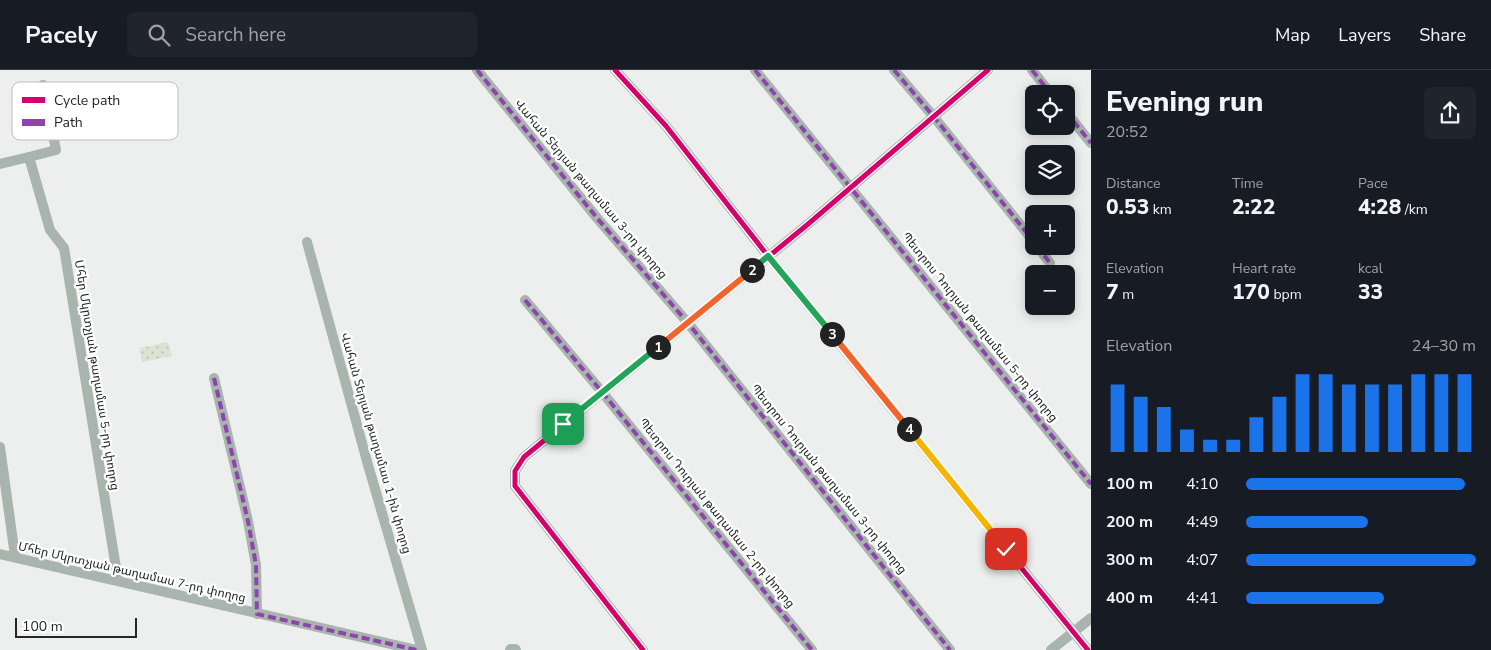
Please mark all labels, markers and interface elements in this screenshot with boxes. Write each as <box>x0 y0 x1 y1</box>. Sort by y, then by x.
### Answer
search box <box>127 12 477 57</box>
text: Pacely <box>25 19 97 51</box>
icon: search <box>145 21 173 49</box>
text: Search here <box>185 22 286 48</box>
text: Map <box>1275 23 1310 47</box>
text: Layers <box>1338 23 1391 47</box>
text: Share <box>1419 23 1466 47</box>
legend <box>12 82 178 140</box>
text: Evening run <box>1106 83 1263 121</box>
map controls <box>1025 85 1075 315</box>
button: locate <box>1025 85 1075 135</box>
button: share <box>1424 87 1476 139</box>
text: Cycle path <box>54 91 120 110</box>
street label: Վահան Տերյան թաղամաս 3-րդ փողոց <box>511 96 671 282</box>
text: Path <box>54 113 83 132</box>
text: 20:52 <box>1106 121 1148 143</box>
button: layers <box>1025 145 1075 195</box>
text: Distance <box>1106 174 1160 193</box>
text: Time <box>1232 174 1263 193</box>
text: Pace <box>1358 174 1388 193</box>
text: 0.53 <box>1106 193 1149 221</box>
text: 2:22 <box>1232 193 1275 221</box>
text: 4:28 <box>1358 193 1401 221</box>
text: km <box>1149 200 1172 219</box>
text: /km <box>1401 200 1428 219</box>
button: + <box>1025 205 1075 255</box>
street label: Պետրոս Դուրյան թաղամաս 5-րդ փողոց <box>898 229 1062 425</box>
pin: 2 <box>740 258 764 282</box>
street label: Մհեր Մկրտչյան թաղամաս 5-րդ փողոց <box>71 259 123 491</box>
text: Elevation <box>1106 259 1164 278</box>
text: Heart rate <box>1232 259 1296 278</box>
text: kcal <box>1358 259 1383 278</box>
text: 2 <box>748 261 757 280</box>
button: − <box>1025 265 1075 315</box>
text: 7 <box>1106 278 1119 306</box>
text: 170 <box>1232 278 1270 306</box>
text: 33 <box>1358 278 1383 306</box>
text: m <box>1119 285 1134 304</box>
text: bpm <box>1270 285 1302 304</box>
pin: 3 <box>820 322 844 346</box>
text: 3 <box>828 325 837 344</box>
street label: Վահան Տերյան թաղամաս 1-ին փողոց <box>337 331 415 555</box>
pin: 1 <box>646 334 670 360</box>
text: Elevation <box>1106 335 1172 357</box>
text: 24–30 m <box>1412 335 1476 357</box>
text: 1 <box>654 338 663 357</box>
street label: Պետրոս Դուրյան թաղամաս 3-րդ փողոց <box>747 381 911 577</box>
pin <box>542 403 584 445</box>
icon: arrive <box>549 410 577 438</box>
street label: Պետրոս Դուրյան թաղամաս 2-րդ փողոց <box>635 415 799 611</box>
pin: 4 <box>896 416 922 442</box>
text: 4 <box>905 420 914 439</box>
text: 100 m <box>1106 473 1153 495</box>
text: 4:10 <box>1186 473 1218 495</box>
text: 200 m <box>1106 511 1153 533</box>
text: 4:49 <box>1186 511 1218 533</box>
pin <box>985 528 1027 570</box>
icon: check <box>992 535 1020 563</box>
street label: Մհեր Մկրտչյան թաղամաս 7-րդ փողոց <box>17 538 247 606</box>
text: 300 m <box>1106 549 1153 571</box>
text: 4:07 <box>1186 549 1218 571</box>
text: 400 m <box>1106 587 1153 609</box>
text: 4:41 <box>1186 587 1218 609</box>
scale bar <box>15 615 138 638</box>
text: 100 m <box>22 617 63 636</box>

